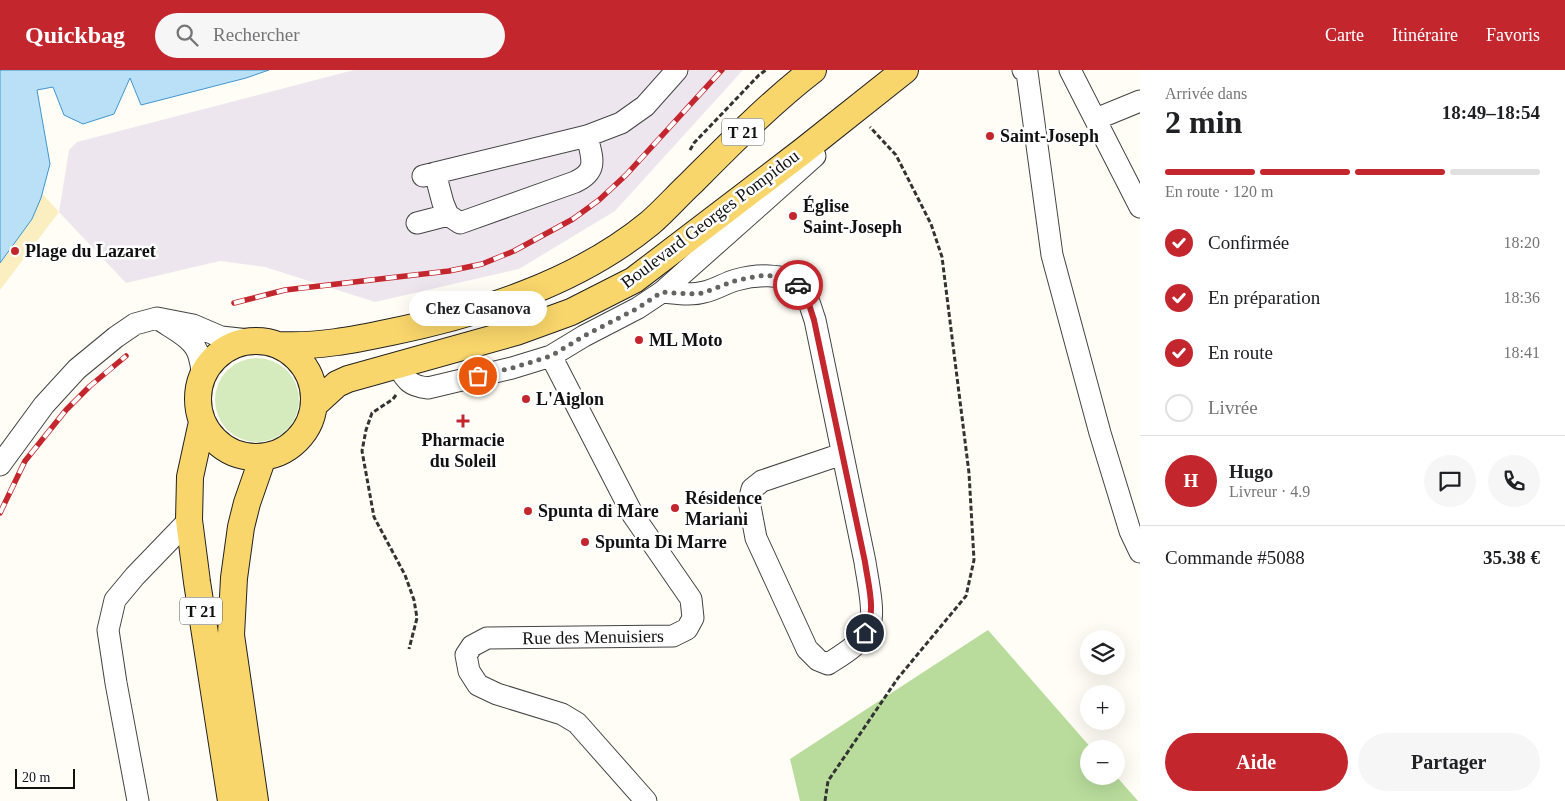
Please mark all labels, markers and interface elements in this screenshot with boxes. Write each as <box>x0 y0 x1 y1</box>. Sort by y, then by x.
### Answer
search box <box>155 13 505 58</box>
icon: search <box>173 21 201 49</box>
text: Quickbag <box>25 22 125 48</box>
text: Rechercher <box>213 24 300 45</box>
text: Carte <box>1325 25 1364 45</box>
text: Itinéraire <box>1392 25 1458 45</box>
text: Favoris <box>1486 25 1540 45</box>
text: Arrivée dans <box>1165 85 1247 102</box>
text: 18:49–18:54 <box>1442 102 1540 123</box>
text: 2 min <box>1165 104 1242 140</box>
road number: T 21 <box>722 118 764 146</box>
place label: Saint-Joseph <box>1000 126 1099 146</box>
marker: Saint-Joseph <box>984 130 996 142</box>
street label: Boulevard Georges Pompidou <box>617 146 803 292</box>
text: En route · 120 m <box>1165 183 1273 200</box>
place label: Église Saint-Joseph <box>803 195 902 237</box>
marker: Église Saint-Joseph <box>787 210 799 222</box>
icon: check <box>1165 229 1193 257</box>
text: Confirmée <box>1208 232 1289 253</box>
text: 18:20 <box>1504 234 1540 251</box>
place label: Plage du Lazaret <box>25 241 156 261</box>
marker: Plage du Lazaret <box>9 245 21 257</box>
courier <box>773 260 823 310</box>
icon: car <box>784 271 812 299</box>
icon: check <box>1165 284 1193 312</box>
text: En préparation <box>1208 287 1320 308</box>
text: 18:36 <box>1504 289 1540 306</box>
callout: Chez Casanova <box>409 291 547 326</box>
text: Chez Casanova <box>425 300 531 317</box>
place label: ML Moto <box>649 330 723 350</box>
marker: ML Moto <box>633 334 645 346</box>
icon: check <box>1165 339 1193 367</box>
text: En route <box>1208 342 1273 363</box>
text: 18:41 <box>1504 344 1540 361</box>
pin <box>457 355 499 397</box>
icon: bag <box>464 362 492 390</box>
place label: L'Aiglon <box>536 389 604 409</box>
marker: L'Aiglon <box>520 393 532 405</box>
text: Livrée <box>1208 397 1258 418</box>
marker: Pharmacie du Soleil <box>457 415 469 427</box>
place label: Pharmacie du Soleil <box>422 430 504 471</box>
button: chat <box>1424 455 1476 507</box>
button: phone <box>1488 455 1540 507</box>
text: Hugo <box>1229 461 1273 482</box>
text: H <box>1184 470 1198 491</box>
text: Livreur · 4.9 <box>1229 483 1310 500</box>
place label: Résidence Mariani <box>685 488 762 529</box>
place label: Spunta di Mare <box>538 501 659 521</box>
marker: Résidence Mariani <box>669 502 681 514</box>
marker: Spunta di Mare <box>522 505 534 517</box>
place label: Spunta Di Marre <box>595 532 727 552</box>
marker: Spunta Di Marre <box>579 536 591 548</box>
text: Commande #5088 <box>1165 547 1305 568</box>
text: 35.38 € <box>1483 547 1540 568</box>
road number: T 21 <box>180 598 222 624</box>
pin <box>844 612 886 654</box>
icon: home <box>851 619 879 647</box>
street label: Rue des Menuisiers <box>522 626 664 648</box>
map controls <box>1080 630 1125 785</box>
button: layers <box>1080 630 1125 675</box>
button: + <box>1080 685 1125 730</box>
button: Aide <box>1165 733 1348 791</box>
button: Partager <box>1358 733 1540 791</box>
button: − <box>1080 740 1125 785</box>
scale bar <box>15 766 75 789</box>
text: 20 m <box>22 770 50 785</box>

